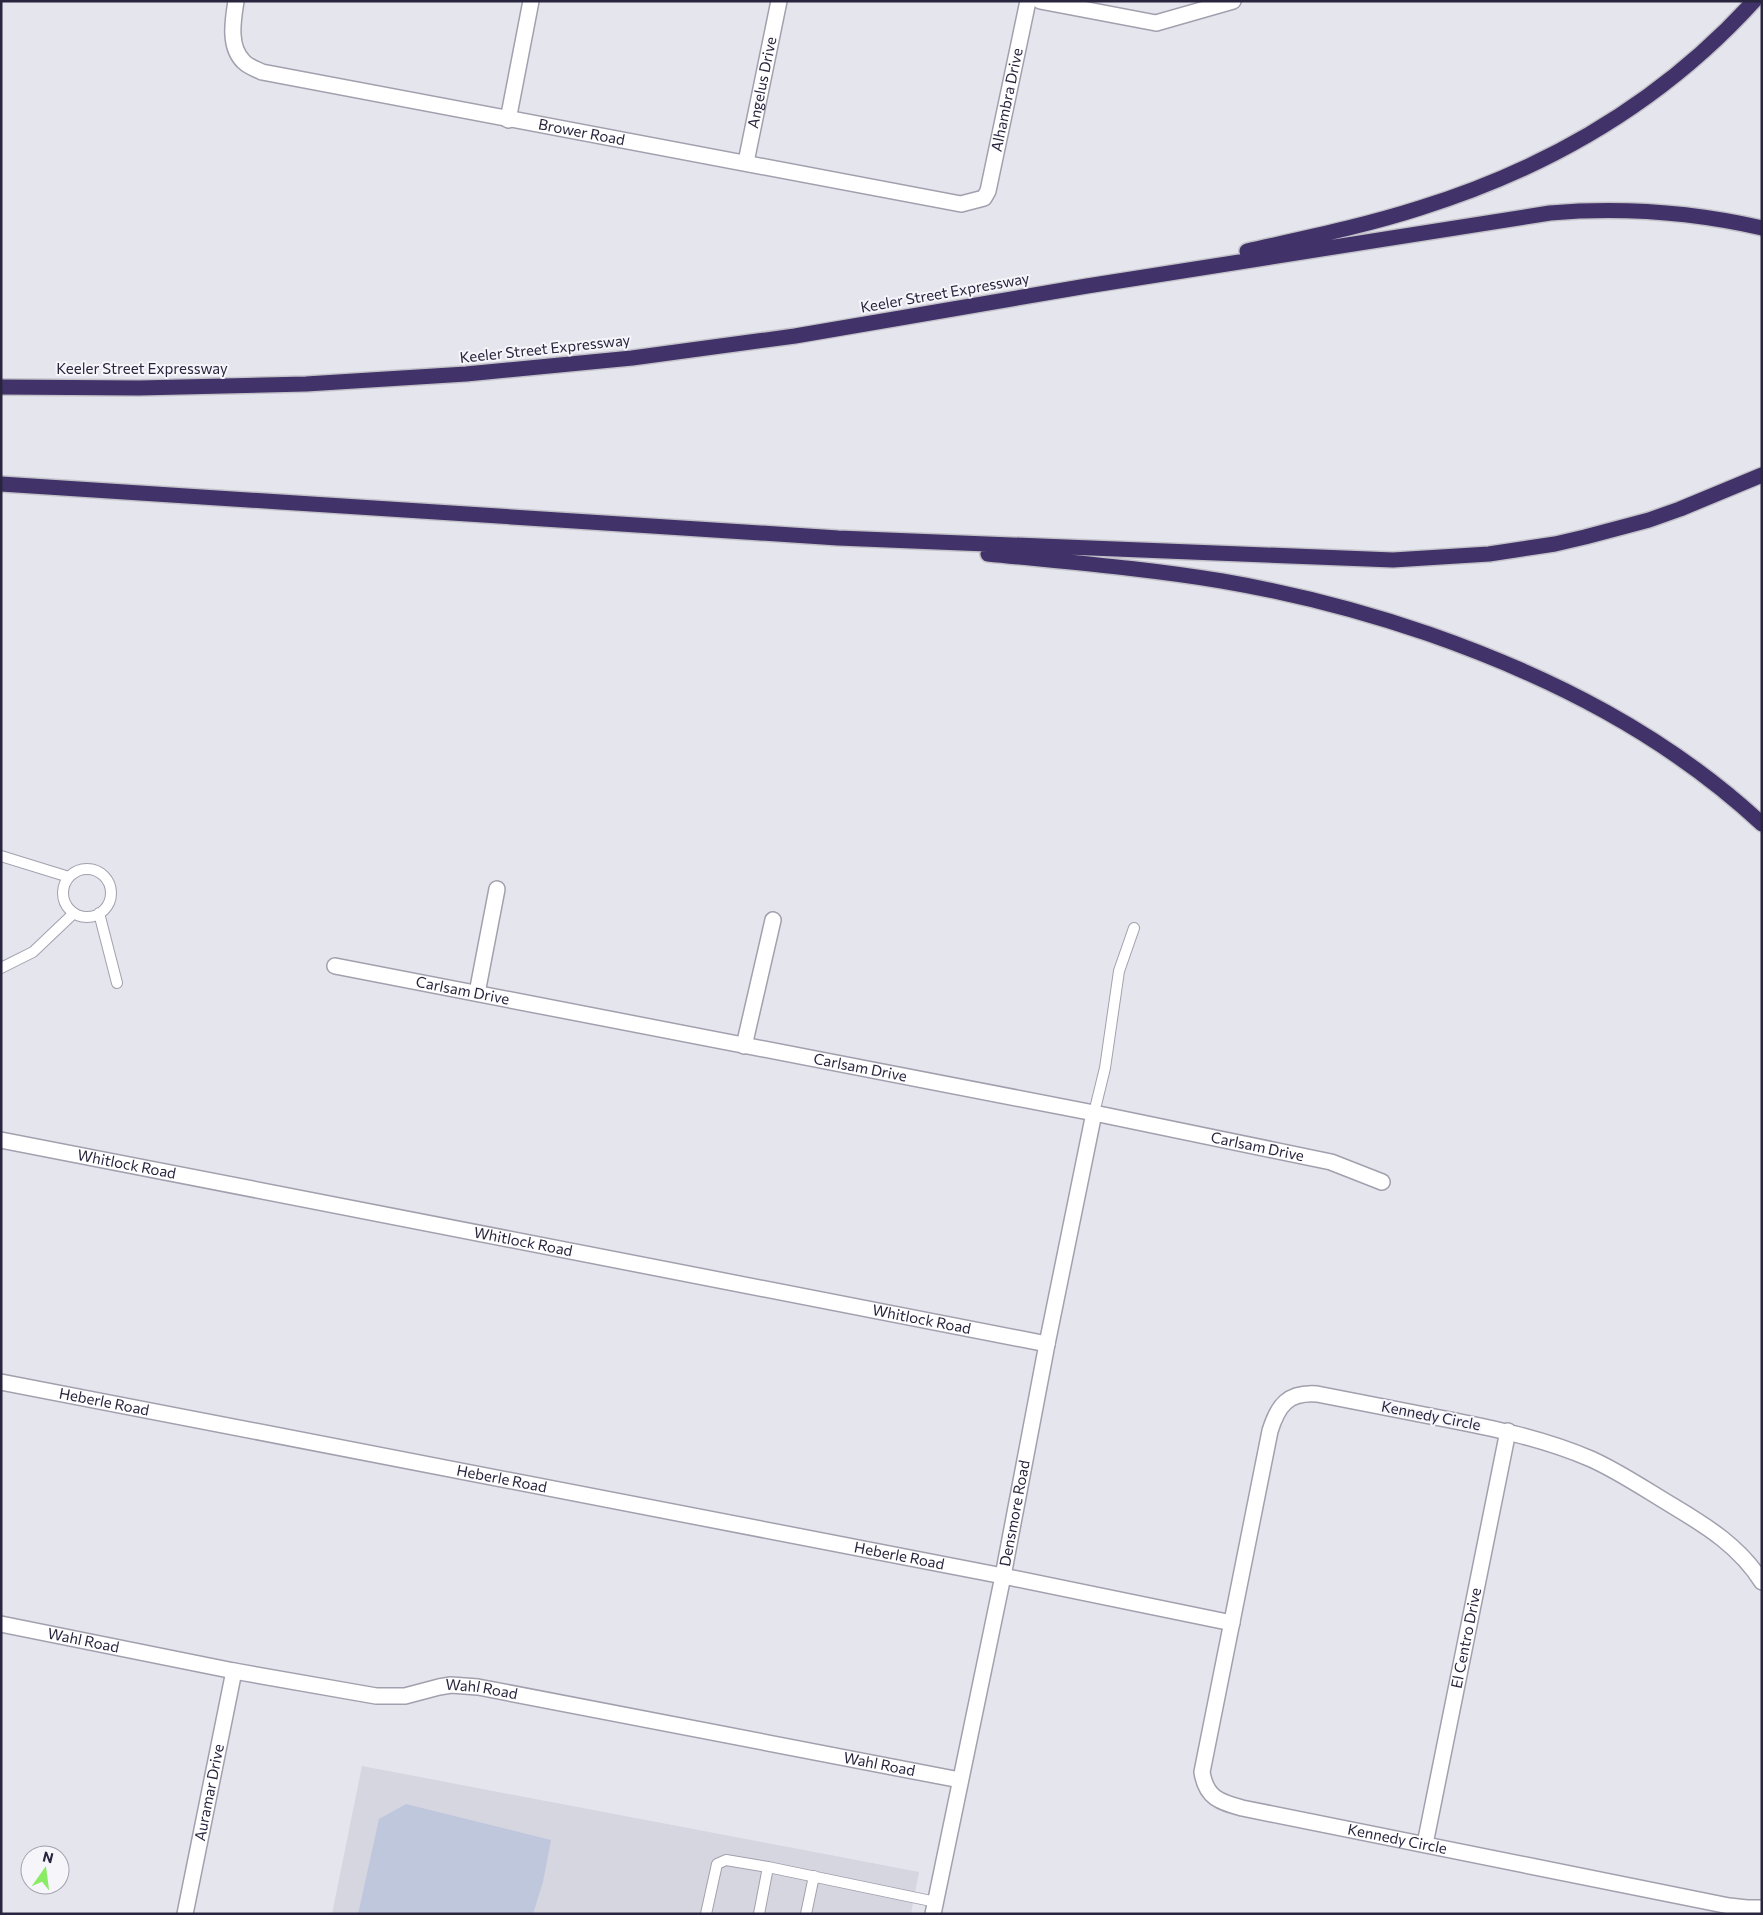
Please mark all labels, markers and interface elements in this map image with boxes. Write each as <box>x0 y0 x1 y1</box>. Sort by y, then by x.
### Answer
street label: Angelus Drive <box>743 35 779 130</box>
street label: Alhambra Drive <box>987 46 1026 153</box>
street label: Brower Road <box>537 114 627 148</box>
street label: Keeler Street Expressway <box>859 268 1031 316</box>
street label: Keeler Street Expressway <box>459 330 631 366</box>
street label: Keeler Street Expressway <box>56 359 228 377</box>
street label: Carlsam Drive <box>415 972 511 1008</box>
street label: Carlsam Drive <box>812 1049 909 1085</box>
street label: Carlsam Drive <box>1209 1127 1306 1164</box>
street label: Whitlock Road <box>76 1145 178 1182</box>
street label: Whitlock Road <box>472 1222 574 1259</box>
street label: Whitlock Road <box>871 1300 973 1337</box>
street label: Heberle Road <box>58 1383 151 1419</box>
street label: Kennedy Circle <box>1380 1397 1482 1433</box>
street label: Densmore Road <box>995 1458 1033 1568</box>
street label: Heberle Road <box>455 1460 549 1496</box>
street label: Heberle Road <box>853 1537 946 1572</box>
street label: El Centro Drive <box>1446 1586 1484 1690</box>
street label: Wahl Road <box>46 1624 121 1656</box>
street label: Wahl Road <box>445 1675 519 1702</box>
street label: Auramar Drive <box>190 1742 227 1842</box>
street label: Wahl Road <box>842 1748 917 1779</box>
street label: Kennedy Circle <box>1346 1820 1449 1857</box>
north arrow <box>20 1845 70 1895</box>
text: N <box>41 1847 55 1866</box>

